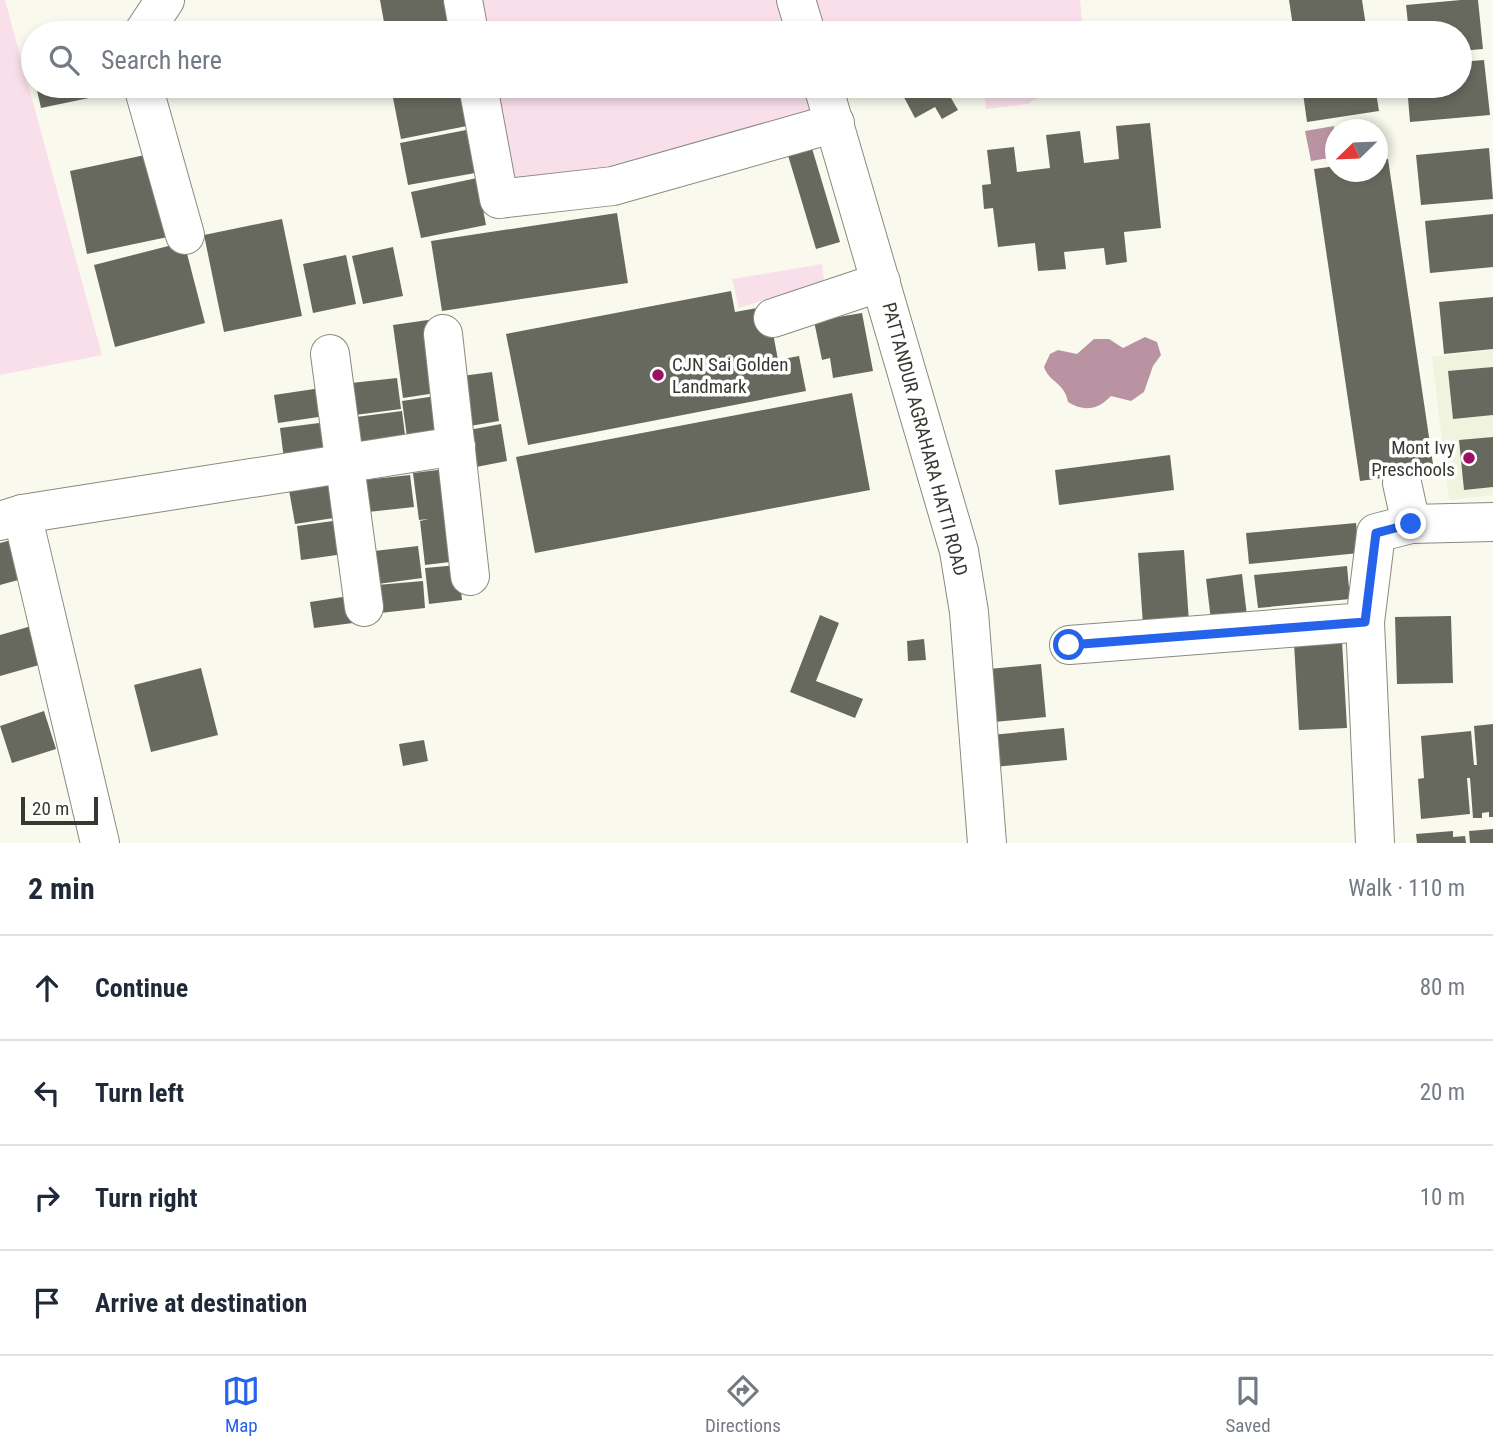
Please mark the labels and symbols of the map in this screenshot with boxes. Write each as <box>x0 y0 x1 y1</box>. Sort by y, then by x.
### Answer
north arrow <box>1325 119 1388 182</box>
street label: PATTANDUR AGRAHARA HATTI ROAD <box>877 300 973 578</box>
place label: CJN Sai Golden Landmark <box>672 353 788 398</box>
marker: CJN Sai Golden Landmark <box>650 367 666 383</box>
place label: Mont Ivy Preschools <box>1371 436 1455 481</box>
marker: Mont Ivy Preschools <box>1461 450 1477 466</box>
route end <box>1395 508 1426 539</box>
route start <box>1053 629 1084 660</box>
scale bar <box>21 794 98 826</box>

